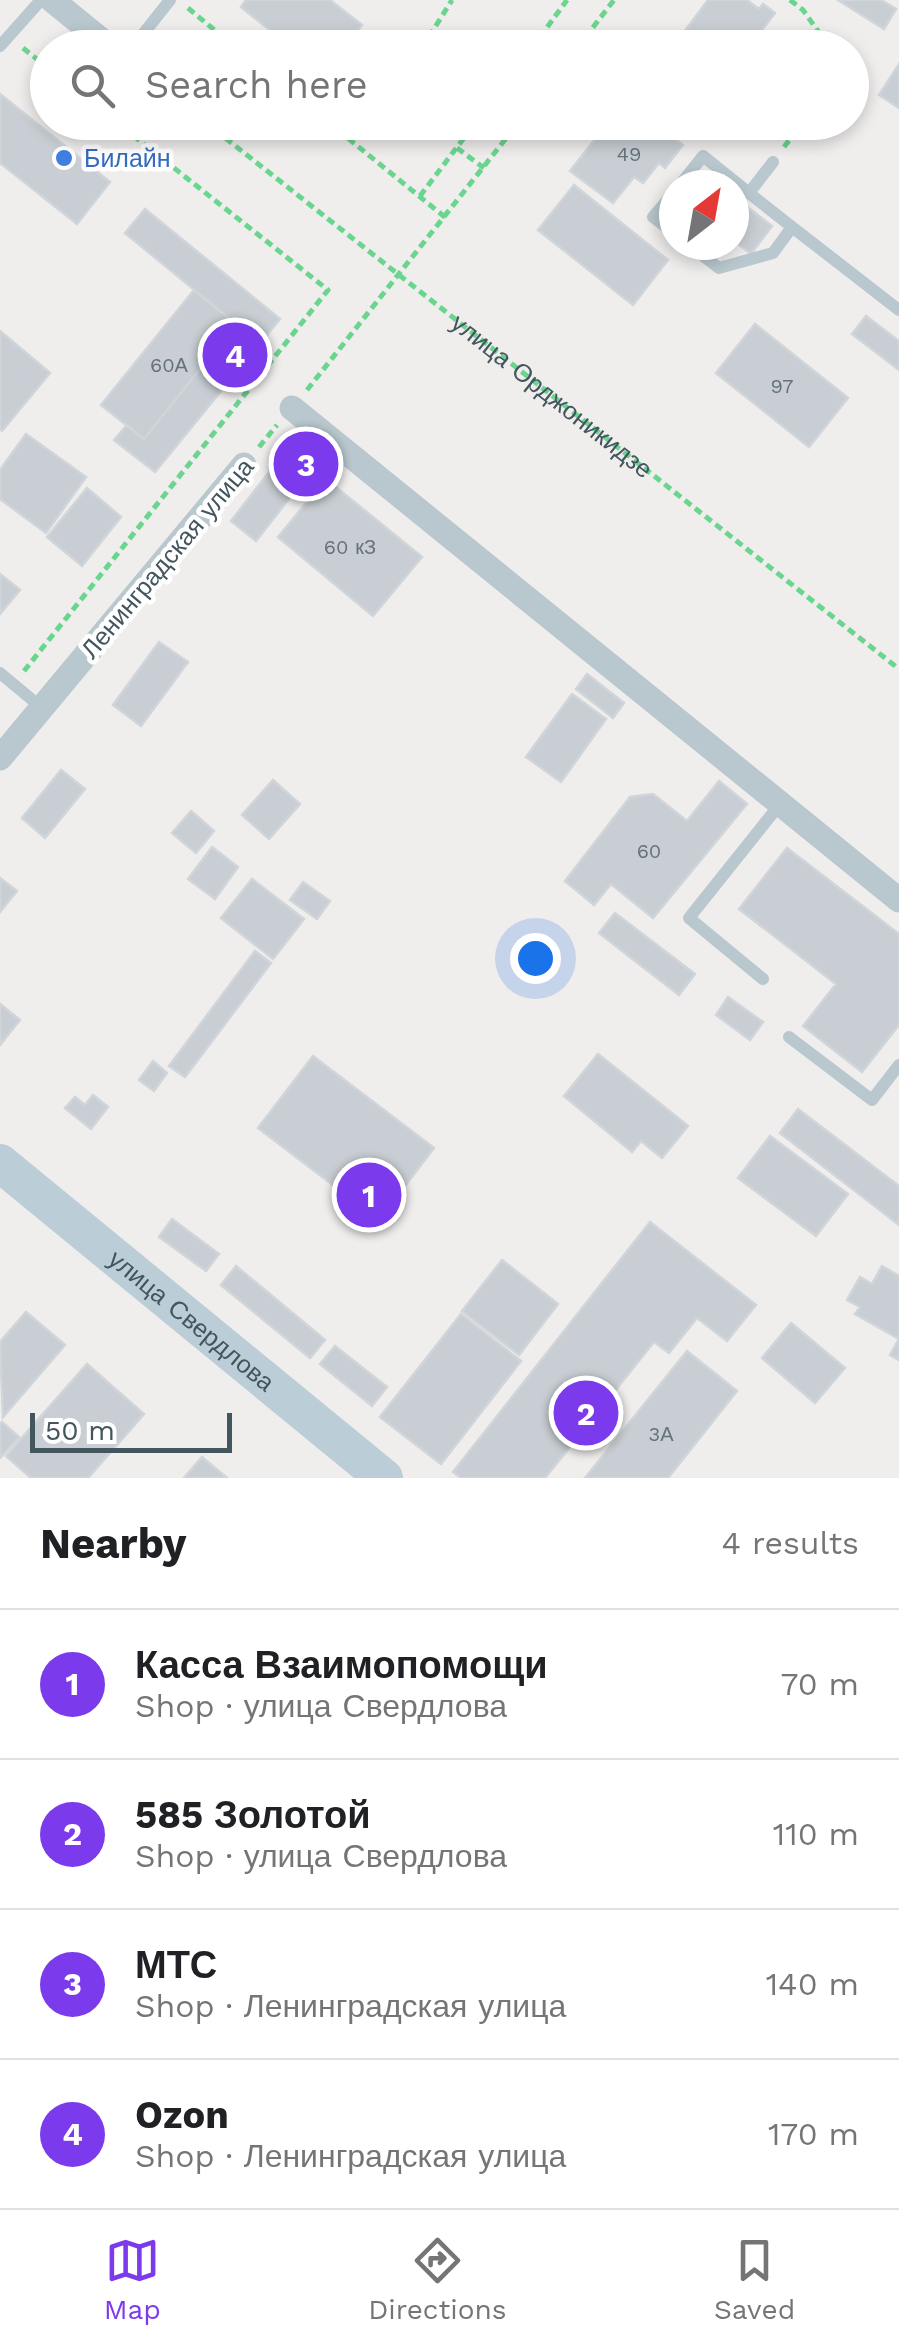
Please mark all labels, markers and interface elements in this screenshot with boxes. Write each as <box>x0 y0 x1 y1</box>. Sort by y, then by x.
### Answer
search box <box>30 30 869 140</box>
icon: search <box>65 58 120 113</box>
text: Search here <box>145 63 368 107</box>
house number: 49 <box>617 142 641 166</box>
place label: Билайн <box>84 144 171 173</box>
marker: Билайн <box>53 147 75 169</box>
north arrow <box>659 170 749 260</box>
street label: улица Орджоникидзе <box>446 308 658 484</box>
pin: 4 <box>202 318 268 392</box>
house number: 60А <box>150 353 189 377</box>
house number: 97 <box>770 374 794 398</box>
pin: 3 <box>274 426 338 502</box>
street label: Ленинградская улица <box>75 452 260 664</box>
house number: 60 кЗ <box>324 535 376 559</box>
house number: 60 <box>637 839 661 863</box>
your location <box>510 933 561 984</box>
pin: 1 <box>336 1158 402 1232</box>
street label: улица Свердлова <box>103 1244 280 1397</box>
pin: 2 <box>554 1376 618 1450</box>
scale bar <box>30 1408 232 1452</box>
text: 50 m <box>45 1414 115 1447</box>
house number: 3А <box>649 1422 674 1446</box>
text: Nearby <box>40 1519 187 1568</box>
text: 4 results <box>721 1524 859 1562</box>
text: Касса Взаимопомощи <box>135 1643 548 1687</box>
text: 1 <box>66 1665 79 1703</box>
text: 70 m <box>780 1665 859 1703</box>
text: Shop · улица Свердлова <box>135 1687 507 1725</box>
text: 585 Золотой <box>135 1793 371 1837</box>
text: 2 <box>63 1815 82 1853</box>
text: 110 m <box>773 1815 859 1853</box>
text: Shop · улица Свердлова <box>135 1837 507 1875</box>
text: МТС <box>135 1943 217 1987</box>
text: 3 <box>63 1965 82 2003</box>
text: 140 m <box>766 1965 859 2003</box>
text: Shop · Ленинградская улица <box>135 1987 566 2025</box>
text: Ozon <box>135 2093 229 2137</box>
text: 4 <box>62 2115 83 2153</box>
text: 170 m <box>768 2115 859 2153</box>
text: Shop · Ленинградская улица <box>135 2137 566 2175</box>
tab: Map <box>104 2233 161 2326</box>
tab: Directions <box>368 2233 507 2326</box>
tab: Saved <box>714 2233 795 2326</box>

